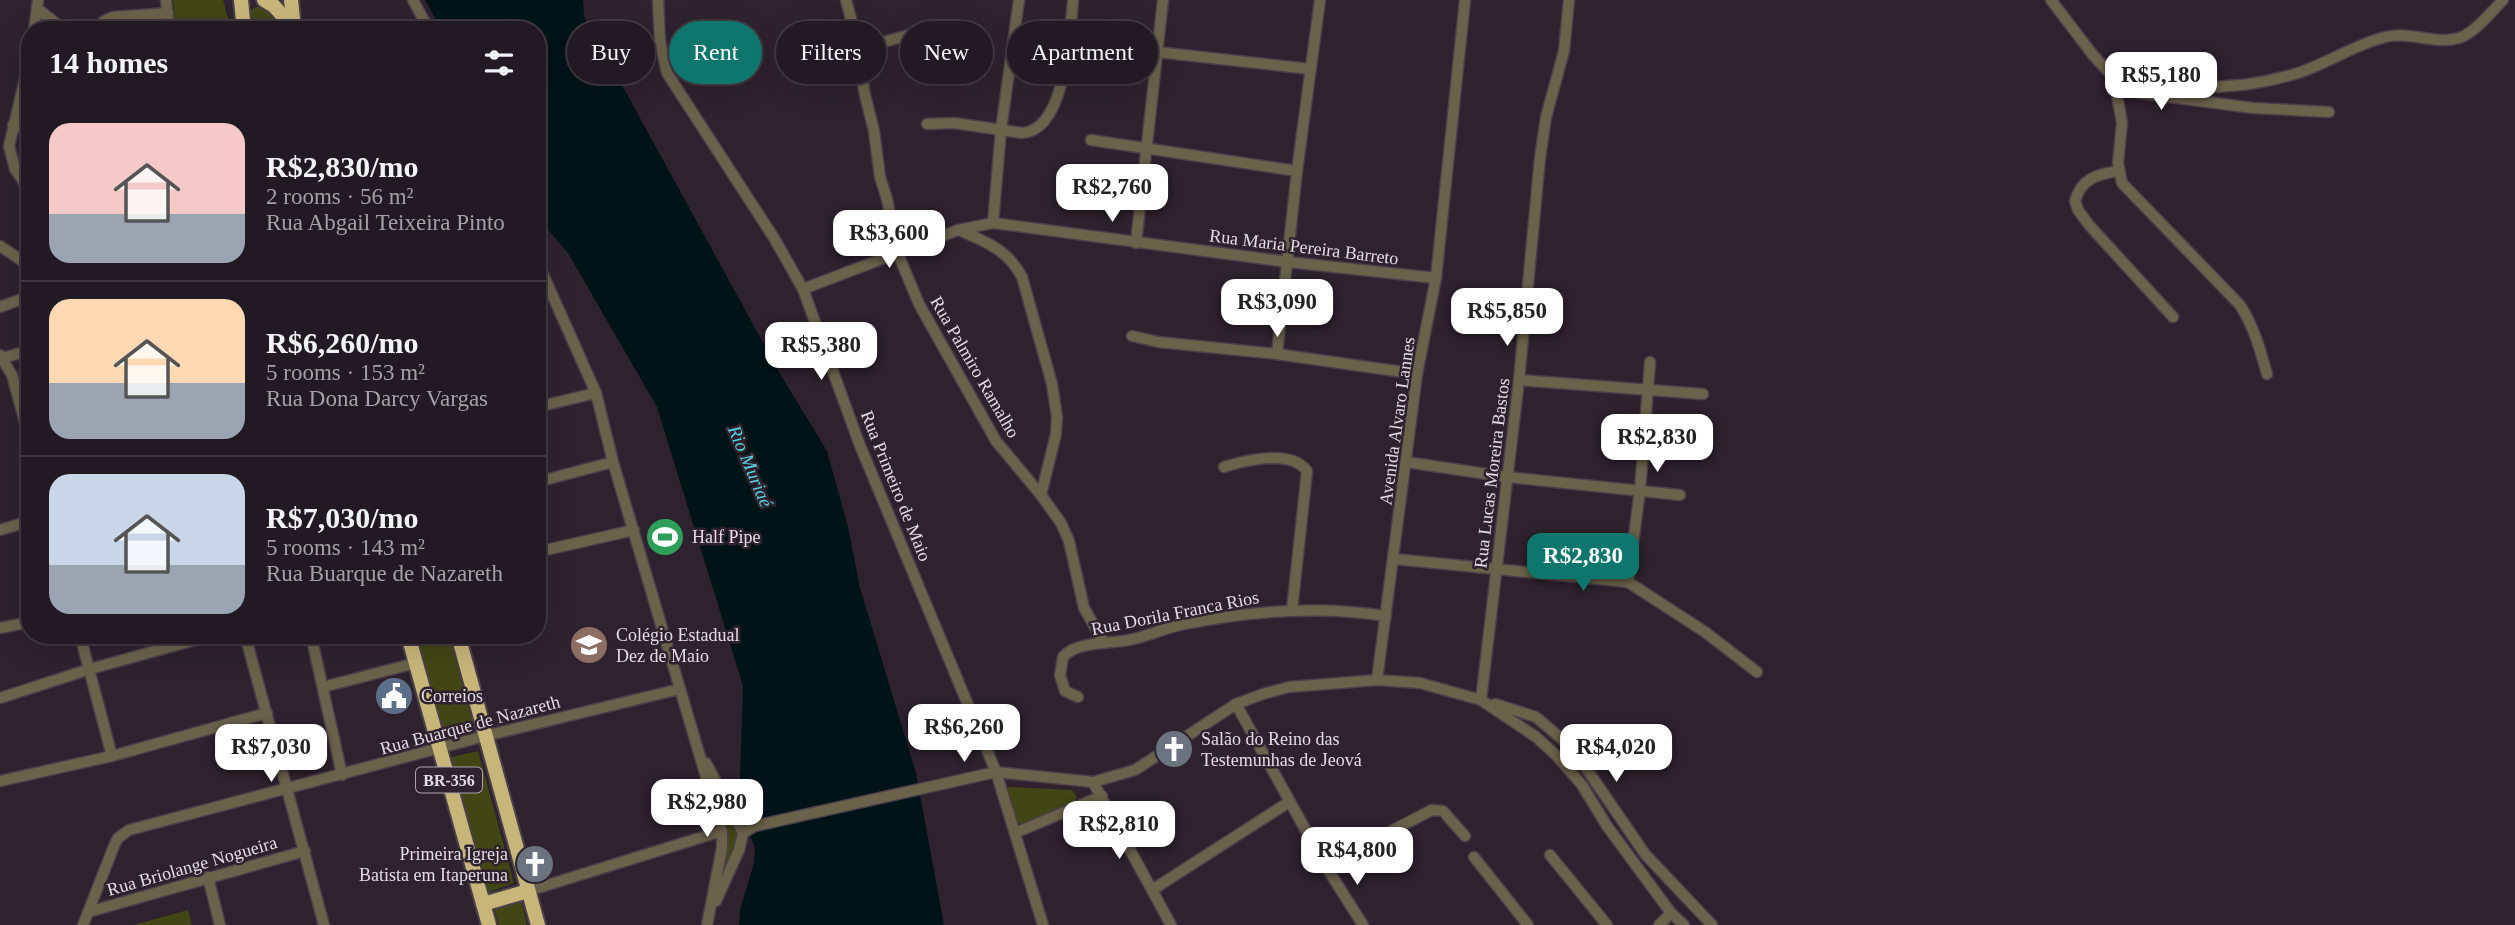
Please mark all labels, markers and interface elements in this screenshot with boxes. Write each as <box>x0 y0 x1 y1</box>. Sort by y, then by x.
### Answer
chip: Buy <box>567 21 655 84</box>
chip: Rent <box>669 21 762 84</box>
chip: Filters <box>776 21 886 84</box>
chip: New <box>900 21 993 84</box>
chip: Apartment <box>1007 21 1158 84</box>
icon: filters <box>480 44 518 82</box>
text: 14 homes <box>49 46 168 79</box>
pin: R$5,180 <box>2096 52 2226 112</box>
text: R$5,180 <box>2121 62 2201 87</box>
text: R$2,830/mo <box>266 150 419 183</box>
icon: home <box>105 151 189 235</box>
pin: R$2,760 <box>1047 164 1177 224</box>
text: R$2,760 <box>1072 174 1152 199</box>
text: 2 rooms · 56 m² <box>266 184 413 209</box>
text: Rua Abgail Teixeira Pinto <box>266 210 505 235</box>
pin: R$3,600 <box>824 210 954 270</box>
text: R$3,600 <box>849 220 929 245</box>
street label: Rua Maria Pereira Barreto <box>1208 225 1400 269</box>
pin: R$3,090 <box>1212 280 1342 339</box>
pin: R$5,850 <box>1442 288 1572 348</box>
text: R$3,090 <box>1237 289 1317 314</box>
street label: Rua Palmiro Ramalho <box>926 293 1024 441</box>
text: R$5,850 <box>1467 298 1547 323</box>
pin: R$5,380 <box>756 322 886 382</box>
text: R$6,260/mo <box>266 326 419 359</box>
icon: home <box>105 327 189 411</box>
text: R$5,380 <box>781 332 861 357</box>
street label: Avenida Alvaro Lannes <box>1375 336 1419 506</box>
text: 5 rooms · 153 m² <box>266 360 425 385</box>
street label: Rua Lucas Moreira Bastos <box>1470 377 1514 569</box>
text: Rua Dona Darcy Vargas <box>266 386 488 411</box>
street label: Rua Primeiro de Maio <box>857 408 935 564</box>
pin: R$2,830 <box>1592 414 1722 474</box>
water label: Rio Muriaé <box>723 421 778 512</box>
text: R$2,830 <box>1617 424 1697 449</box>
text: R$7,030/mo <box>266 501 419 534</box>
icon: home <box>105 502 189 586</box>
sports icon: Half Pipe <box>644 516 686 558</box>
place label: Half Pipe <box>692 527 760 547</box>
pin: R$2,830 <box>1518 534 1648 593</box>
text: 5 rooms · 143 m² <box>266 535 425 560</box>
text: R$2,830 <box>1543 543 1623 568</box>
text: Rua Buarque de Nazareth <box>266 561 503 586</box>
street label: Rua Dorila Franca Rios <box>1089 587 1261 639</box>
school or university icon: Colégio Estadual Dez de Maio <box>568 624 610 666</box>
place label: Colégio Estadual Dez de Maio <box>616 625 739 666</box>
public building icon: Correios <box>373 675 415 717</box>
place label: Correios <box>421 686 483 706</box>
street label: Rua Buarque de Nazareth <box>378 691 562 759</box>
pin: R$6,260 <box>899 704 1029 764</box>
text: R$6,260 <box>924 714 1004 739</box>
pin: R$7,030 <box>206 724 336 784</box>
pin: R$4,020 <box>1551 724 1681 784</box>
church icon: Salão do Reino das Testemunhas de Jeová <box>1153 728 1195 770</box>
place label: Salão do Reino das Testemunhas de Jeová <box>1201 729 1362 770</box>
text: R$7,030 <box>231 734 311 759</box>
text: R$4,020 <box>1576 734 1656 759</box>
road number: BR-356 <box>416 768 482 792</box>
pin: R$2,980 <box>642 780 772 839</box>
text: R$2,980 <box>667 789 747 814</box>
pin: R$2,810 <box>1054 802 1184 861</box>
text: R$2,810 <box>1079 811 1159 836</box>
pin: R$4,800 <box>1292 828 1422 887</box>
street label: Rua Briolange Nogueira <box>105 832 279 900</box>
text: R$4,800 <box>1317 837 1397 862</box>
church icon: Primeira Igreja Batista em Itaperuna <box>514 843 556 885</box>
place label: Primeira Igreja Batista em Itaperuna <box>359 844 508 885</box>

